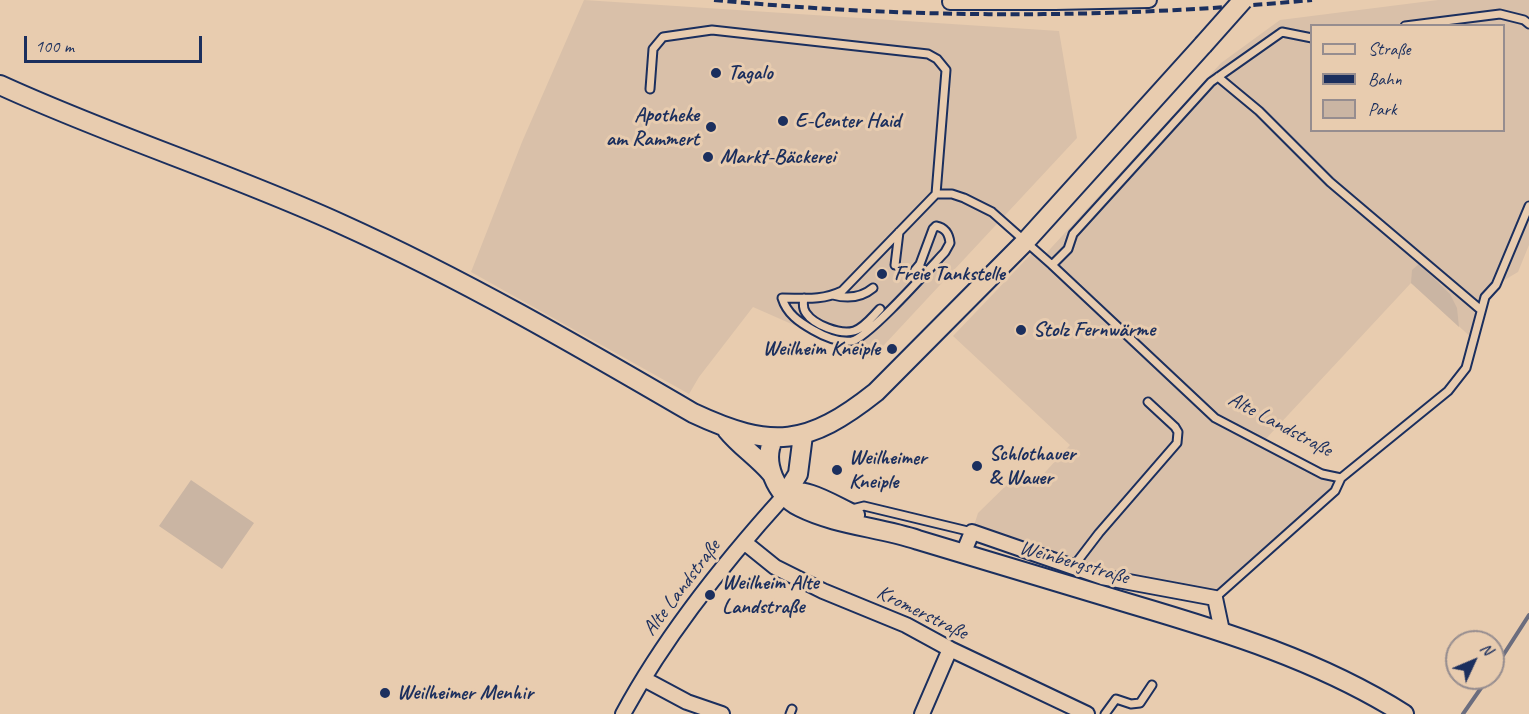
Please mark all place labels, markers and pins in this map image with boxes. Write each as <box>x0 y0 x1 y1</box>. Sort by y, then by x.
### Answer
place label: Tagalo <box>728 60 773 86</box>
marker: Tagalo <box>709 66 723 80</box>
place label: Apotheke am Rammert <box>606 102 699 152</box>
place label: E-Center Haid <box>795 108 900 134</box>
marker: E-Center Haid <box>776 114 790 128</box>
marker: Apotheke am Rammert <box>704 120 718 134</box>
place label: Markt-Bäckerei <box>720 144 835 170</box>
marker: Markt-Bäckerei <box>701 150 715 164</box>
place label: Freie Tankstelle <box>894 261 1005 287</box>
marker: Freie Tankstelle <box>875 267 889 281</box>
place label: Stolz Fernwärme <box>1033 317 1155 343</box>
marker: Stolz Fernwärme <box>1014 323 1028 337</box>
place label: Weilheim Kneiple <box>763 336 880 362</box>
marker: Weilheim Kneiple <box>885 342 899 356</box>
place label: Schlothauer & Wauer <box>989 441 1075 491</box>
place label: Weilheimer Kneiple <box>849 445 927 495</box>
marker: Schlothauer & Wauer <box>970 459 984 473</box>
marker: Weilheimer Kneiple <box>830 463 844 477</box>
place label: Weilheim Alte Landstraße <box>722 570 819 620</box>
marker: Weilheim Alte Landstraße <box>703 588 717 602</box>
place label: Weilheimer Menhir <box>397 680 533 706</box>
marker: Weilheimer Menhir <box>378 686 392 700</box>

